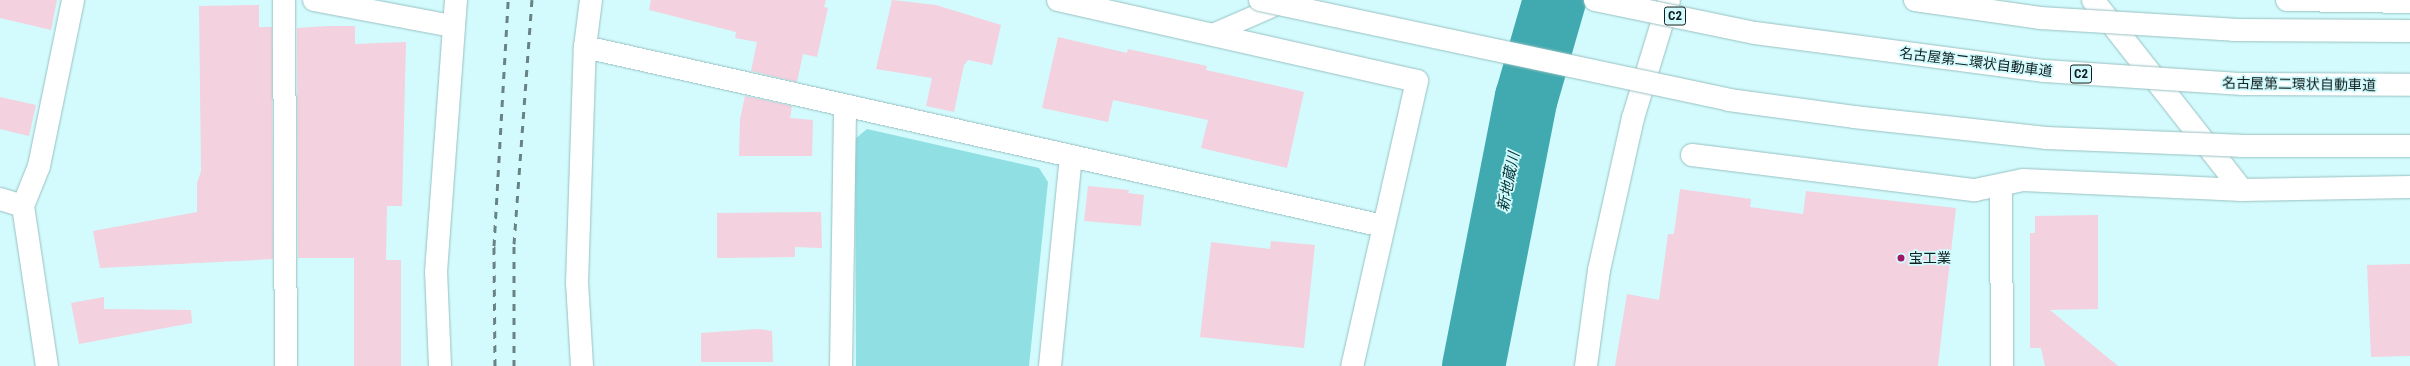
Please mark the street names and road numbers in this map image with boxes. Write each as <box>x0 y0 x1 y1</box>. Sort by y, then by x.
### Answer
road number: C2 <box>1664 5 1686 27</box>
street label: 名古屋第二環状自動車道 <box>1899 44 2053 80</box>
road number: C2 <box>2070 63 2092 85</box>
street label: 名古屋第二環状自動車道 <box>2222 74 2376 94</box>

